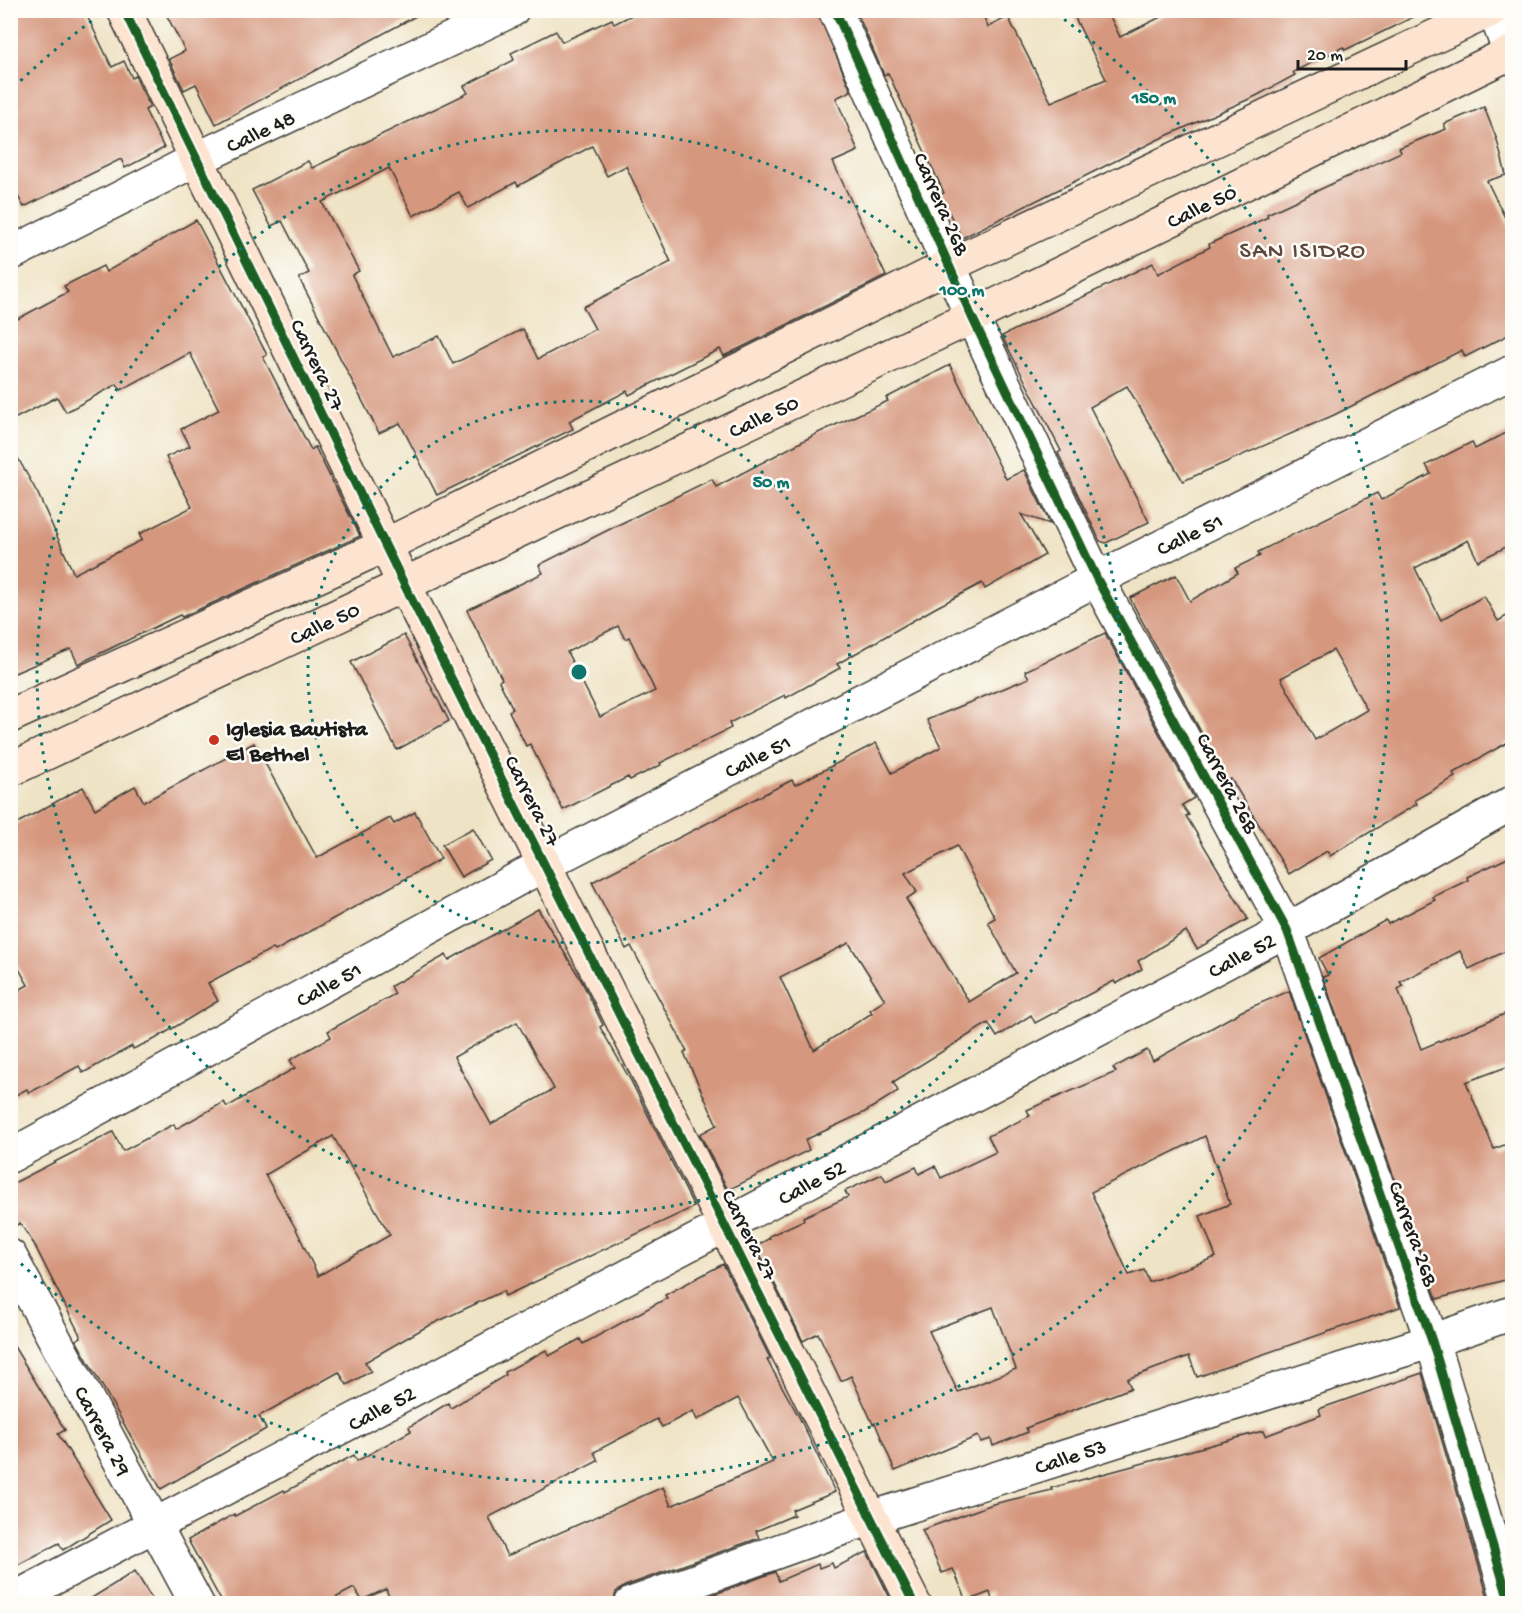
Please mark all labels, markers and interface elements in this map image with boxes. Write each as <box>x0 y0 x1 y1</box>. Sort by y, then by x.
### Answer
scale bar <box>1298 33 1406 71</box>
text: 20 m <box>1307 46 1343 67</box>
text: 150 m <box>1131 89 1176 110</box>
street label: Calle 48 <box>223 106 300 161</box>
street label: Carrera 26B <box>905 149 974 261</box>
street label: Calle 50 <box>1164 181 1242 237</box>
district label: SAN ISIDRO <box>1240 238 1366 267</box>
text: 100 m <box>939 281 985 302</box>
street label: Carrera 27 <box>282 316 349 416</box>
street label: Calle 50 <box>725 391 804 446</box>
text: 50 m <box>753 473 790 494</box>
street label: Calle 51 <box>1153 509 1228 564</box>
street label: Calle 50 <box>286 598 365 653</box>
centre of rings <box>569 662 589 682</box>
place label: Iglesia Bautista El Bethel <box>226 718 369 769</box>
street label: Carrera 26B <box>1188 729 1263 839</box>
street label: Calle 51 <box>721 731 796 786</box>
marker: Iglesia Bautista El Bethel <box>207 733 221 747</box>
street label: Carrera 27 <box>496 752 565 852</box>
street label: Calle 52 <box>1205 929 1281 986</box>
street label: Calle 51 <box>293 958 367 1015</box>
street label: Calle 52 <box>775 1156 851 1213</box>
street label: Carrera 26B <box>1380 1178 1442 1291</box>
street label: Carrera 27 <box>713 1186 782 1286</box>
street label: Carrera 29 <box>66 1382 135 1481</box>
street label: Calle 52 <box>345 1382 421 1439</box>
street label: Calle 53 <box>1032 1435 1110 1483</box>

